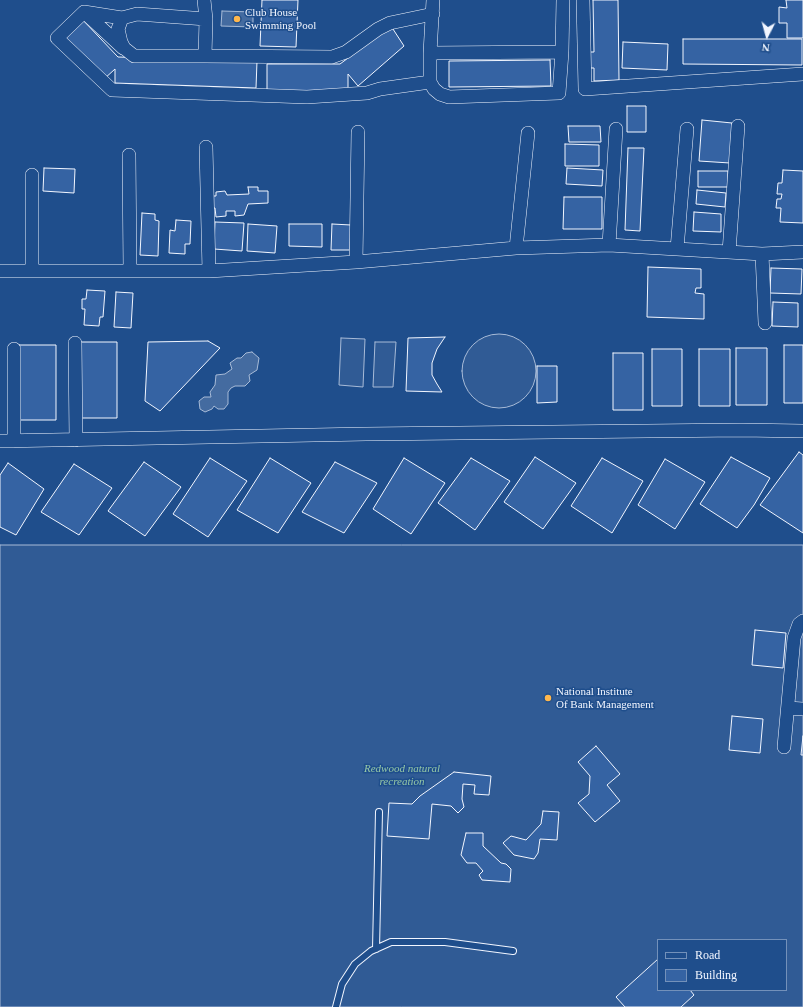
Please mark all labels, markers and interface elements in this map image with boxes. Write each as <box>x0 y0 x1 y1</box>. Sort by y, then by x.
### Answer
place label: Club House Swimming Pool <box>245 6 316 32</box>
marker: Club House Swimming Pool <box>232 14 242 24</box>
north arrow <box>747 16 787 56</box>
text: N <box>761 42 770 54</box>
place label: National Institute Of Bank Management <box>556 685 654 711</box>
marker: National Institute Of Bank Management <box>543 693 553 703</box>
park label: Redwood natural recreation <box>364 762 440 788</box>
legend <box>657 939 787 991</box>
text: Road <box>695 948 720 962</box>
text: Building <box>695 968 737 982</box>

